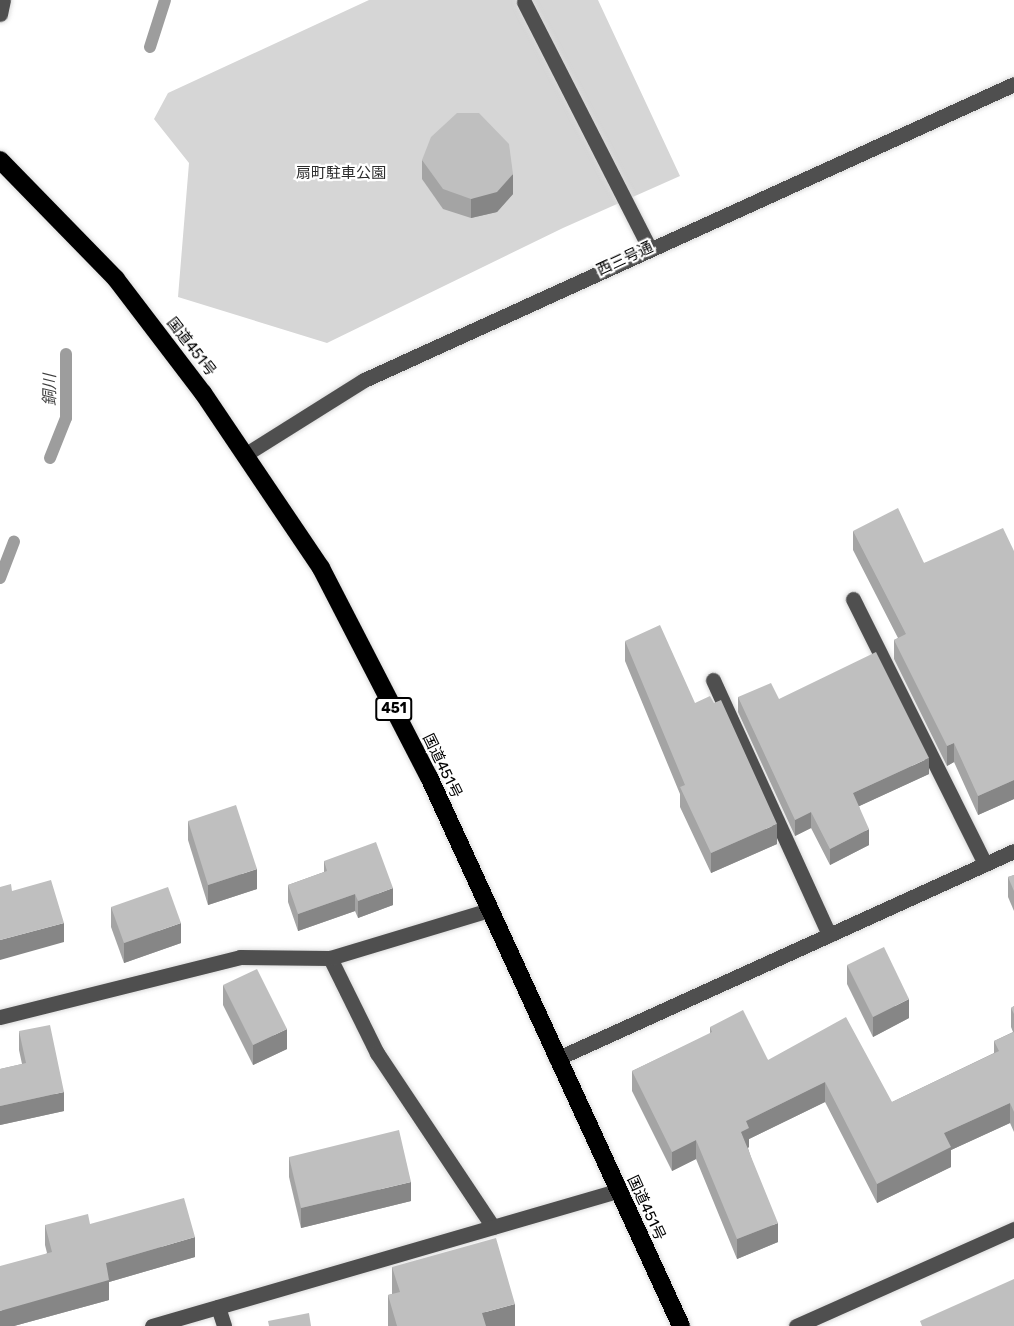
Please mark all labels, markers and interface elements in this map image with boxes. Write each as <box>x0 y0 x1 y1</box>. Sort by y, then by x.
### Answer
park label: 扇町駐車公園 <box>296 165 386 183</box>
street label: 西三号通 <box>594 238 656 280</box>
street label: 国道451号 <box>163 314 219 380</box>
water label: 銅川 <box>40 374 60 406</box>
road number: 451 <box>374 698 414 720</box>
street label: 国道451号 <box>419 731 465 801</box>
street label: 国道451号 <box>623 1173 669 1243</box>

